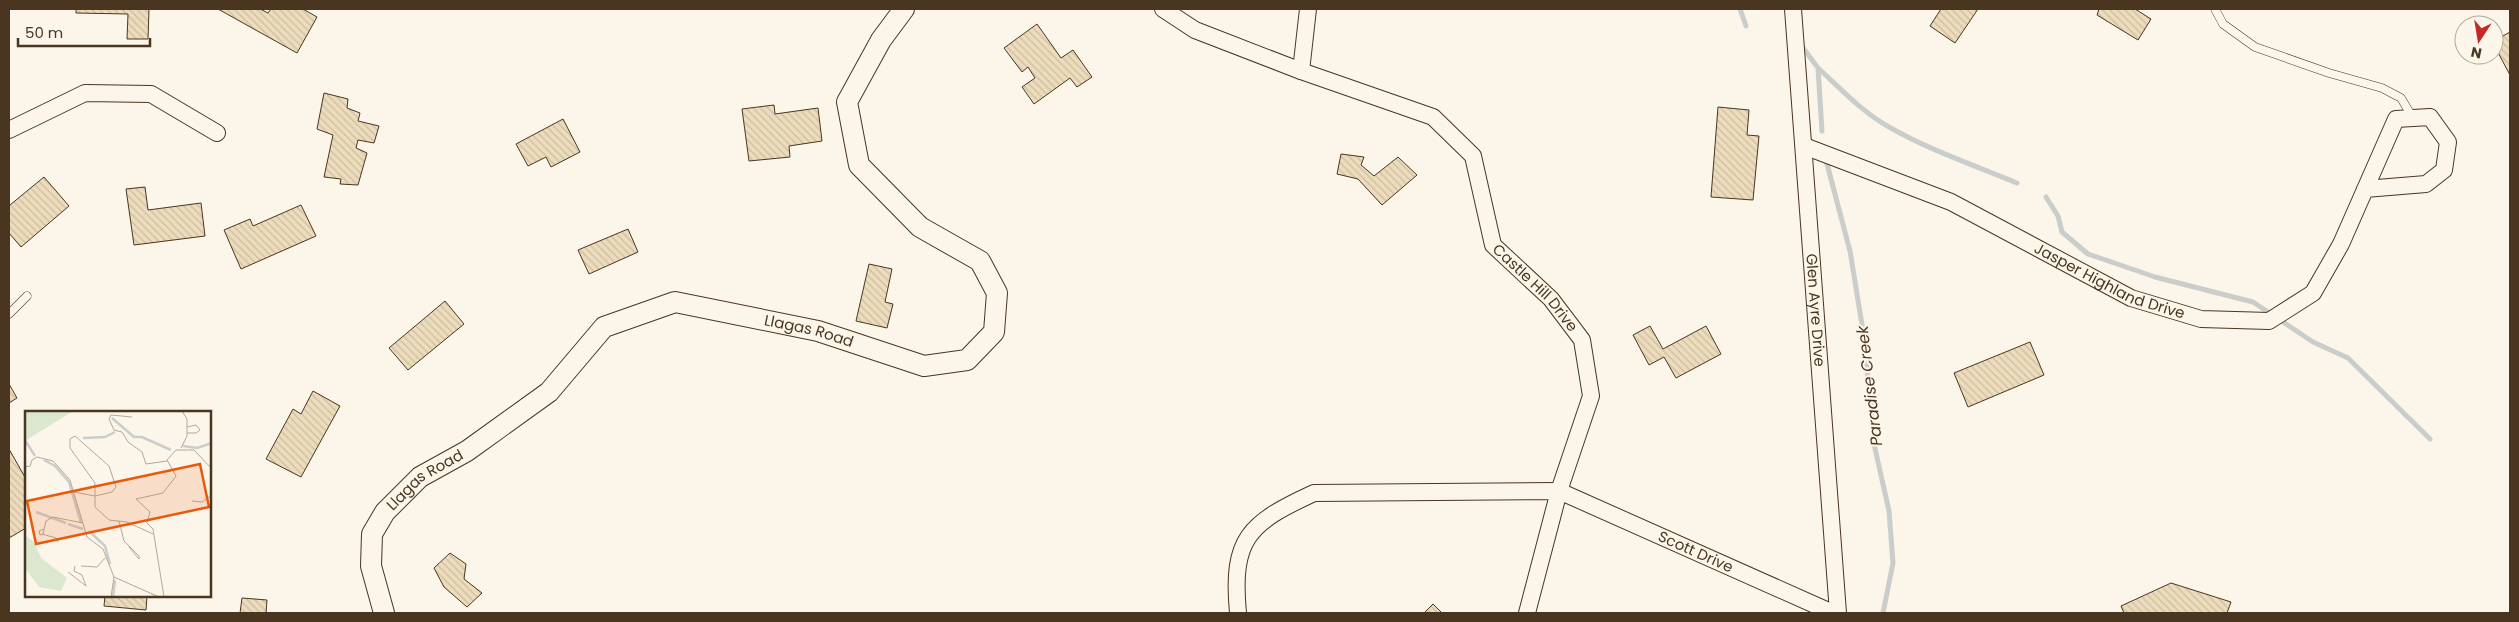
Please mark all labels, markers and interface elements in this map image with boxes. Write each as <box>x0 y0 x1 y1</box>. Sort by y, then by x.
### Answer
scale bar <box>18 15 150 47</box>
north arrow <box>2454 15 2504 65</box>
text: 50 m <box>25 22 63 43</box>
text: N <box>2469 42 2484 64</box>
street label: Jasper Highland Drive <box>2031 237 2188 324</box>
street label: Castle Hill Drive <box>1488 239 1583 336</box>
street label: Glen Ayre Drive <box>1801 253 1831 367</box>
street label: Llagas Road <box>762 309 856 352</box>
water label: Paradise Creek <box>1851 324 1888 447</box>
inset map <box>25 411 211 597</box>
street label: Llagas Road <box>381 444 467 515</box>
street label: Scott Drive <box>1655 525 1737 577</box>

